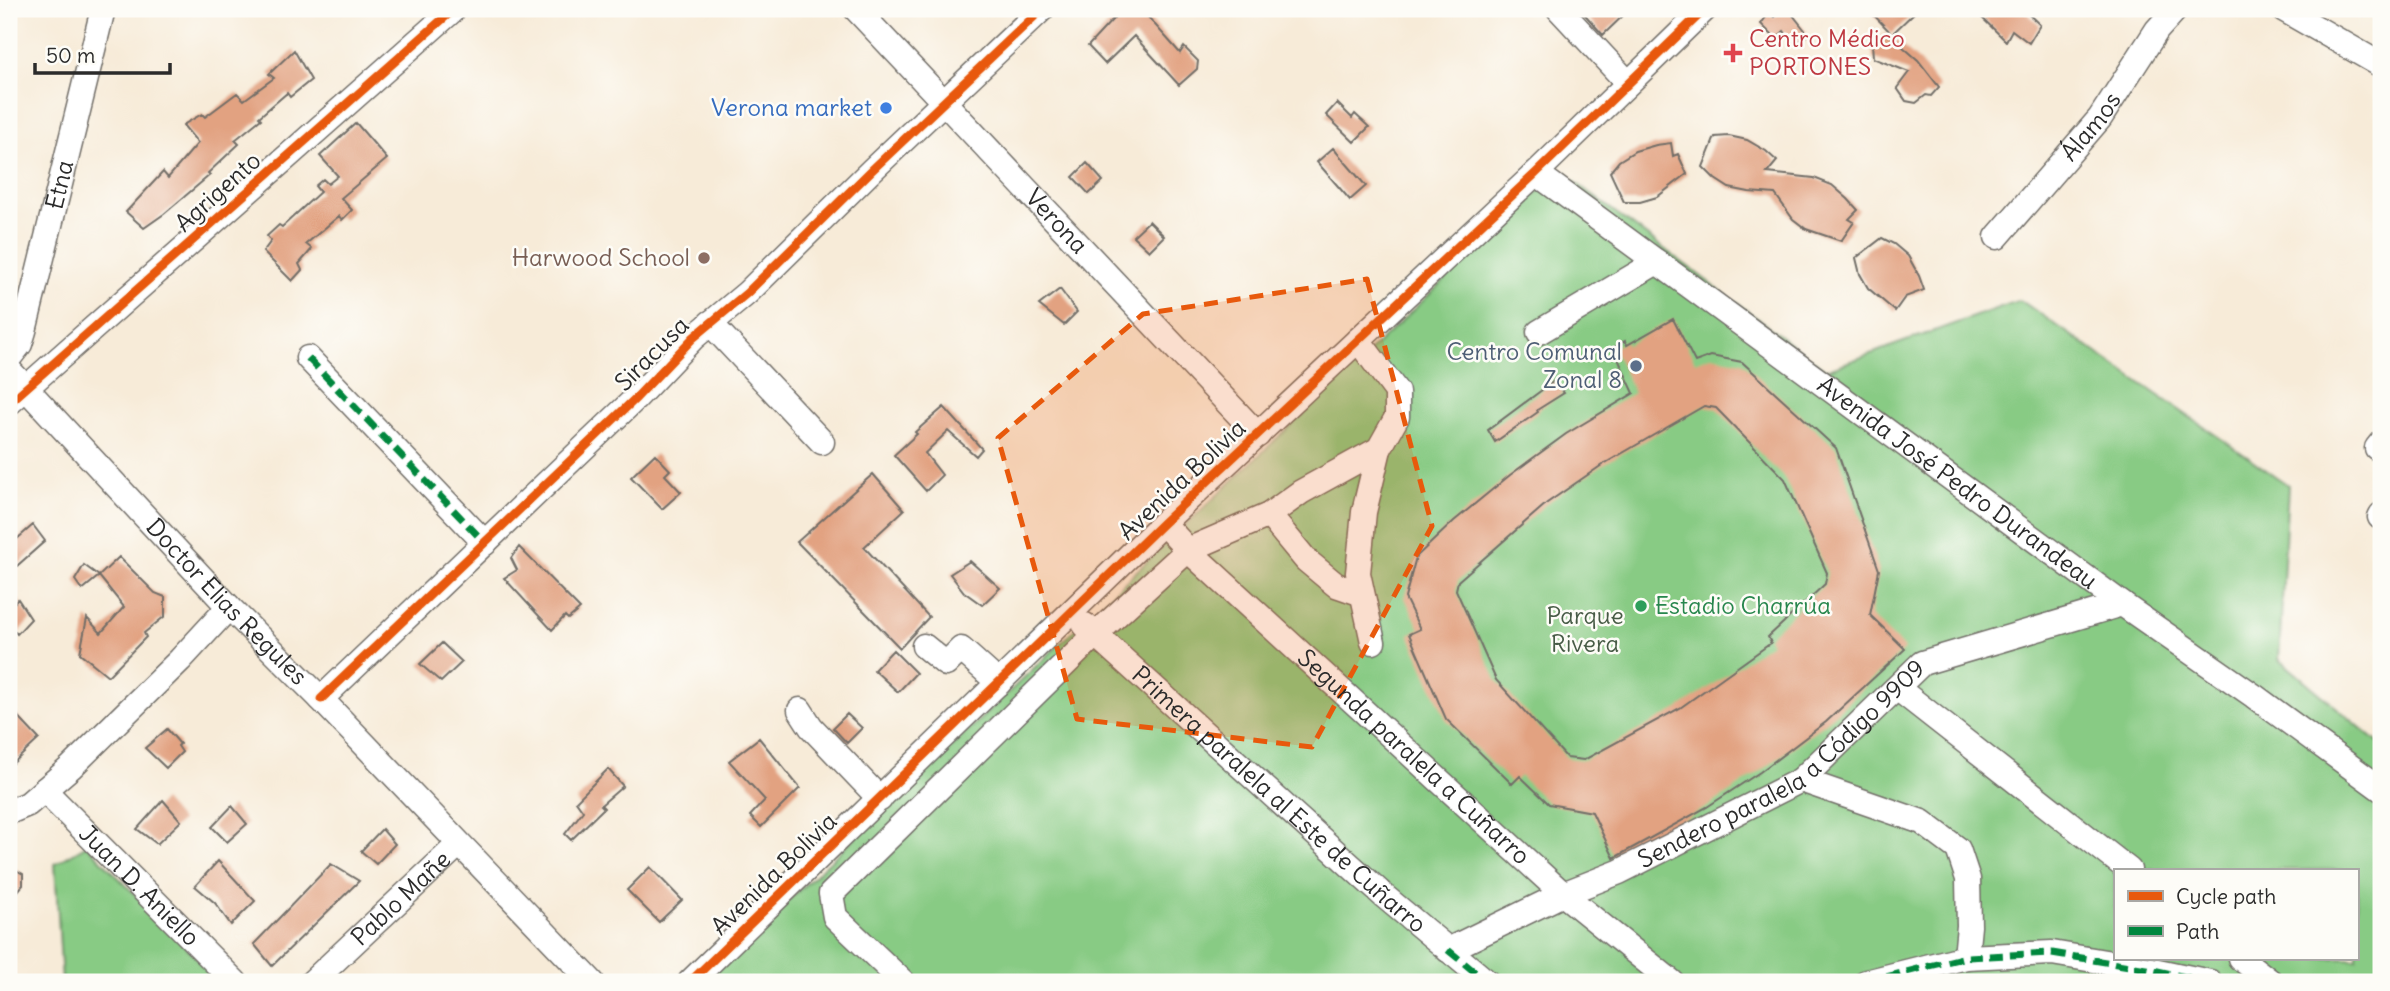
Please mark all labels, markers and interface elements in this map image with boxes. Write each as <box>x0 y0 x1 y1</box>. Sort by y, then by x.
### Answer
place label: Centro Médico PORTONES <box>1749 23 1905 81</box>
scale bar <box>35 32 170 76</box>
text: 50 m <box>46 42 95 69</box>
marker: Centro Médico PORTONES <box>1723 43 1743 63</box>
street label: Álamos <box>2054 86 2127 167</box>
place label: Verona market <box>711 92 872 122</box>
marker: Verona market <box>878 100 894 116</box>
street label: Agrigento <box>168 145 267 238</box>
street label: Etna <box>38 157 79 212</box>
street label: Verona <box>1020 182 1095 259</box>
place label: Harwood School <box>512 242 690 272</box>
marker: Harwood School <box>696 250 712 266</box>
street label: Siracusa <box>608 310 695 397</box>
place label: Centro Comunal Zonal 8 <box>1446 336 1622 394</box>
marker: Centro Comunal Zonal 8 <box>1628 358 1644 374</box>
street label: Avenida José Pedro Durandeau <box>1812 369 2104 595</box>
street label: Avenida Bolivia <box>1111 413 1251 546</box>
street label: Doctor Elias Regules <box>140 512 314 691</box>
place label: Estadio Charrúa <box>1655 590 1831 620</box>
marker: Estadio Charrúa <box>1633 598 1649 614</box>
park label: Parque Rivera <box>1546 600 1624 658</box>
street label: Segunda paralela a Cuñarro <box>1292 642 1537 870</box>
street label: Sendero paralela a Código 9909 <box>1632 653 1931 874</box>
street label: Primera paralela al Este de Cuñarro <box>1126 659 1433 939</box>
street label: Avenida Bolivia <box>704 806 842 941</box>
street label: Juan D. Aniello <box>73 818 207 952</box>
street label: Pablo Mañe <box>344 844 456 952</box>
legend <box>2114 869 2358 960</box>
text: Cycle path <box>2176 883 2276 910</box>
text: Path <box>2176 918 2219 945</box>

